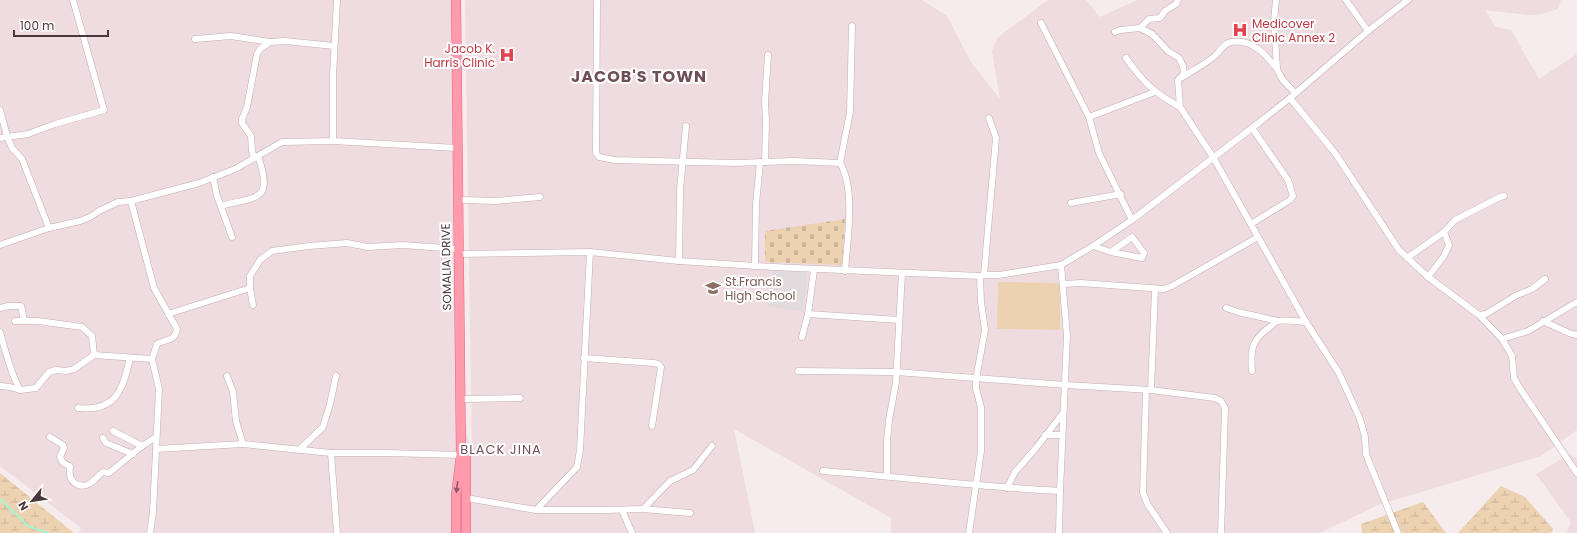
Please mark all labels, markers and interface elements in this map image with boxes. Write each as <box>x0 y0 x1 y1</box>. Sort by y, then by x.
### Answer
scale bar <box>14 12 108 38</box>
place label: Medicover Clinic Annex 2 <box>1252 15 1335 46</box>
text: 100 m <box>20 17 54 34</box>
hospital icon: Medicover Clinic Annex 2 <box>1231 21 1249 39</box>
place label: Jacob K. Harris Clinic <box>424 40 495 71</box>
hospital icon: Jacob K. Harris Clinic <box>498 46 516 64</box>
district label: JACOB'S TOWN <box>571 65 707 88</box>
street label: SOMALIA DRIVE <box>437 223 455 311</box>
place label: St.Francis High School <box>725 273 796 304</box>
school or university icon: St.Francis High School <box>704 279 722 297</box>
district label: BLACK JINA <box>460 440 542 459</box>
north arrow <box>12 481 52 521</box>
one-way arrow <box>454 481 460 493</box>
text: N <box>14 498 32 514</box>

